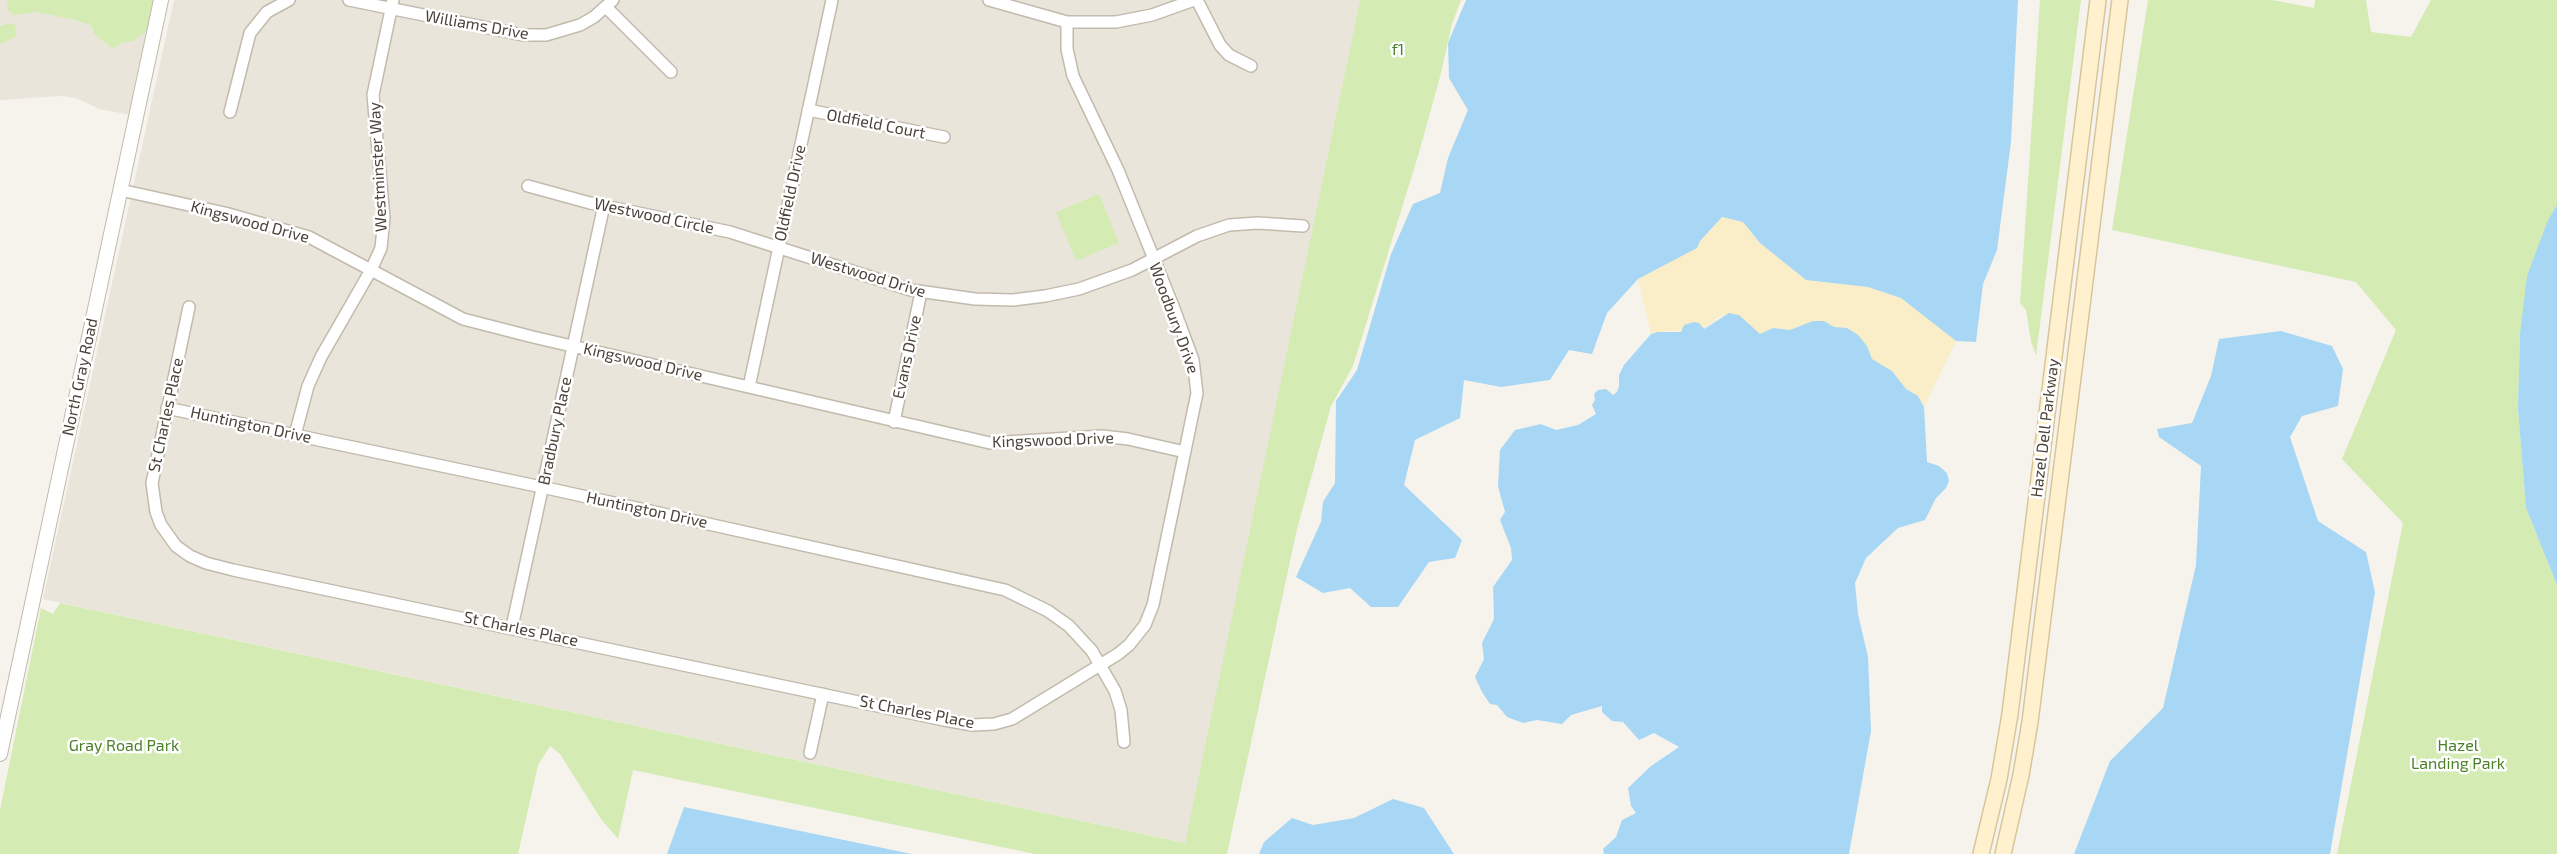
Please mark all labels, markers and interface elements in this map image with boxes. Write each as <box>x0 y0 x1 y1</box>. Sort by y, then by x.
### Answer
street label: Williams Drive <box>424 6 530 44</box>
park label: f1 <box>1392 40 1404 60</box>
street label: Westminster Way <box>365 102 391 232</box>
street label: Oldfield Court <box>825 105 927 143</box>
street label: Oldfield Drive <box>770 143 810 243</box>
street label: Westwood Circle <box>592 194 716 238</box>
street label: Kingswood Drive <box>189 197 311 247</box>
street label: Westwood Drive <box>808 248 928 302</box>
street label: Woodbury Drive <box>1145 260 1203 376</box>
street label: Evans Drive <box>889 313 925 401</box>
street label: North Gray Road <box>58 316 102 438</box>
street label: Kingswood Drive <box>581 339 705 385</box>
street label: St Charles Place <box>145 356 187 474</box>
street label: Hazel Dell Parkway <box>2027 357 2063 499</box>
street label: Bradbury Place <box>534 375 576 487</box>
street label: Huntington Drive <box>189 403 313 447</box>
street label: Kingswood Drive <box>992 428 1114 452</box>
street label: Huntington Drive <box>585 488 709 532</box>
street label: St Charles Place <box>462 608 580 650</box>
street label: St Charles Place <box>858 691 976 733</box>
park label: Gray Road Park <box>69 736 179 756</box>
park label: Hazel Landing Park <box>2411 736 2505 774</box>

